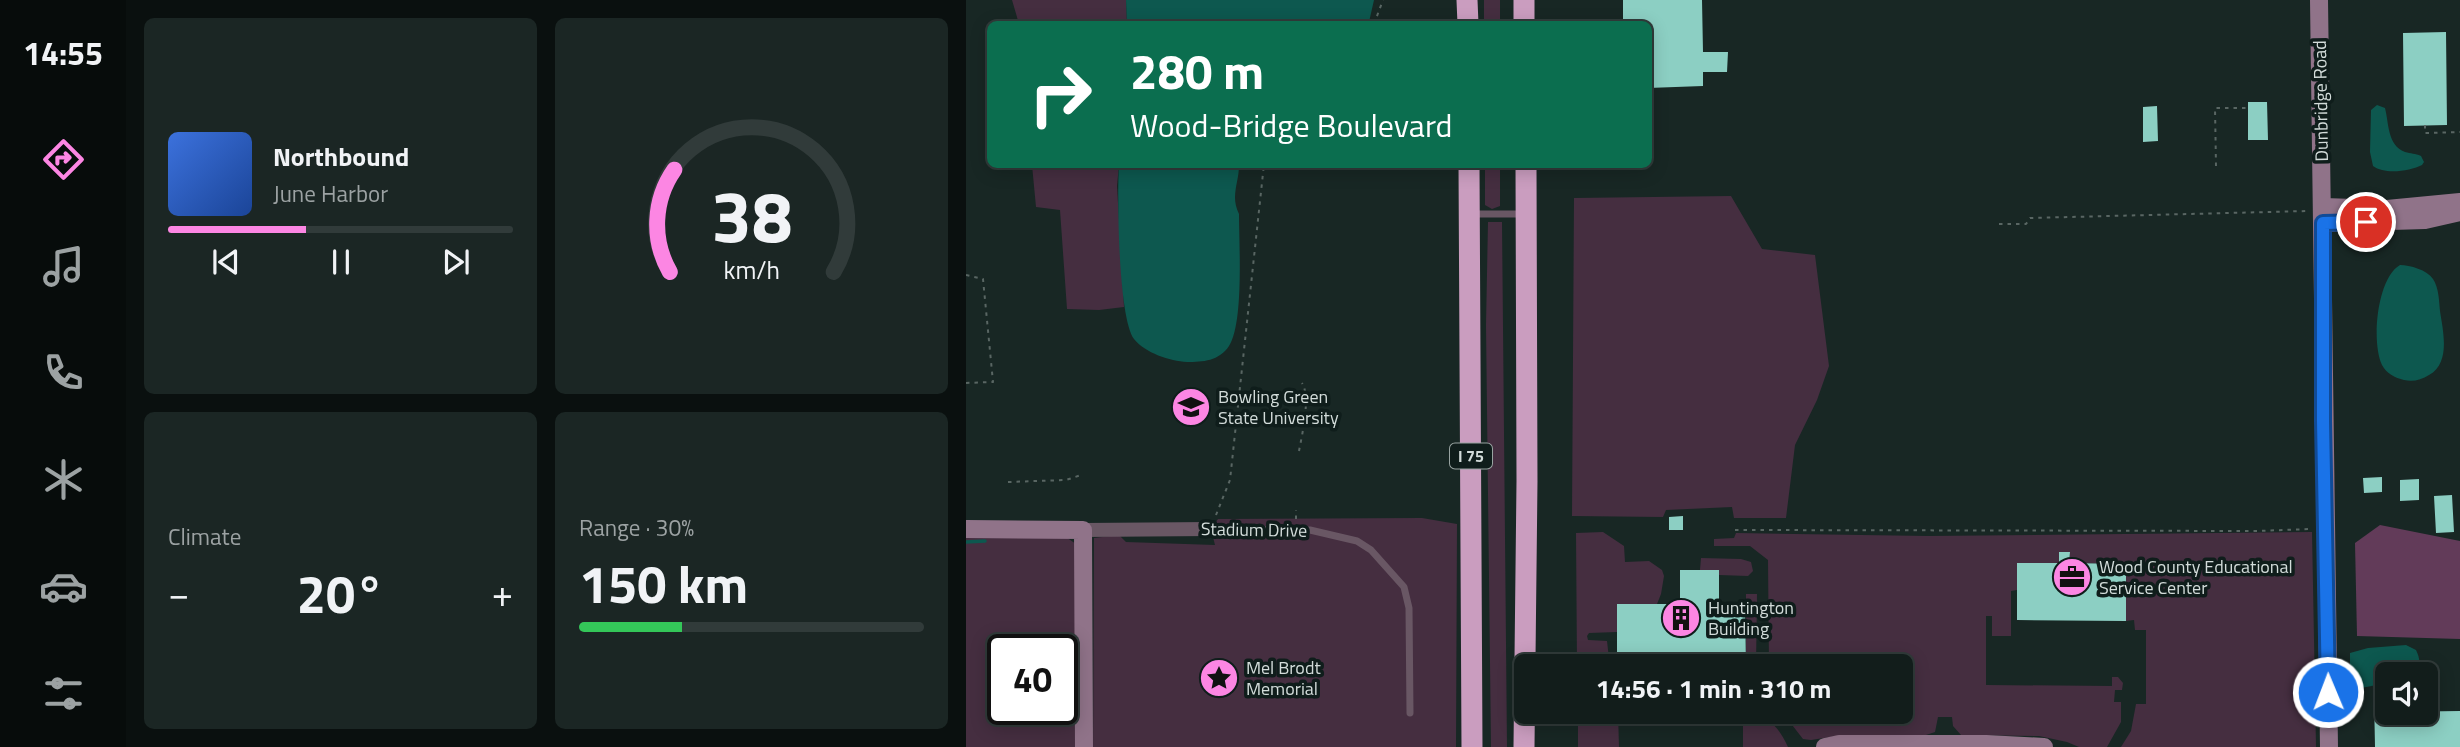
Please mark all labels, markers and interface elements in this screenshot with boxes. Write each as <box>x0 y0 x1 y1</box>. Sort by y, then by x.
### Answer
text: 14:55 <box>23 29 103 77</box>
text: 280 m <box>1130 33 1264 108</box>
street label: Dunbridge Road <box>2306 40 2335 162</box>
icon: right <box>1015 49 1106 140</box>
text: Wood-Bridge Boulevard <box>1130 101 1452 149</box>
icon: directions <box>39 135 88 184</box>
text: Northbound <box>273 137 409 176</box>
text: 38 <box>711 161 792 271</box>
text: June Harbor <box>273 176 388 211</box>
pin <box>2336 192 2396 252</box>
icon: arrive <box>2347 203 2385 241</box>
icon: music <box>39 242 88 291</box>
icon: previous <box>207 243 245 281</box>
icon: pause <box>322 243 360 281</box>
icon: next <box>437 243 475 281</box>
text: km/h <box>723 251 780 289</box>
icon: phone <box>39 348 88 397</box>
place label: Bowling Green State University <box>1218 383 1339 431</box>
school or university icon: Bowling Green State University <box>1170 386 1212 428</box>
road number: I 75 <box>1450 444 1492 468</box>
icon: climate <box>39 455 88 504</box>
text: Range · 30% <box>579 510 694 545</box>
street label: Stadium Drive <box>1201 515 1307 544</box>
text: Climate <box>168 519 241 554</box>
text: 150 km <box>579 544 748 623</box>
place label: Wood County Educational Service Center <box>2099 553 2293 601</box>
text: 20° <box>297 554 384 633</box>
office icon: Wood County Educational Service Center <box>2051 556 2093 598</box>
icon: car <box>39 562 88 611</box>
text: − <box>168 564 189 622</box>
text: + <box>492 564 513 622</box>
place label: Huntington Building <box>1708 594 1794 642</box>
building icon: Huntington Building <box>1660 597 1702 639</box>
speed limit sign: 40 <box>987 634 1078 725</box>
place label: Mel Brodt Memorial <box>1246 654 1321 702</box>
position arrow <box>2291 655 2365 729</box>
place icon: Mel Brodt Memorial <box>1198 657 1240 699</box>
map controls <box>2375 662 2438 725</box>
button: sound <box>2375 662 2438 725</box>
icon: filters <box>39 669 88 718</box>
text: 14:56 · 1 min · 310 m <box>1596 669 1831 708</box>

